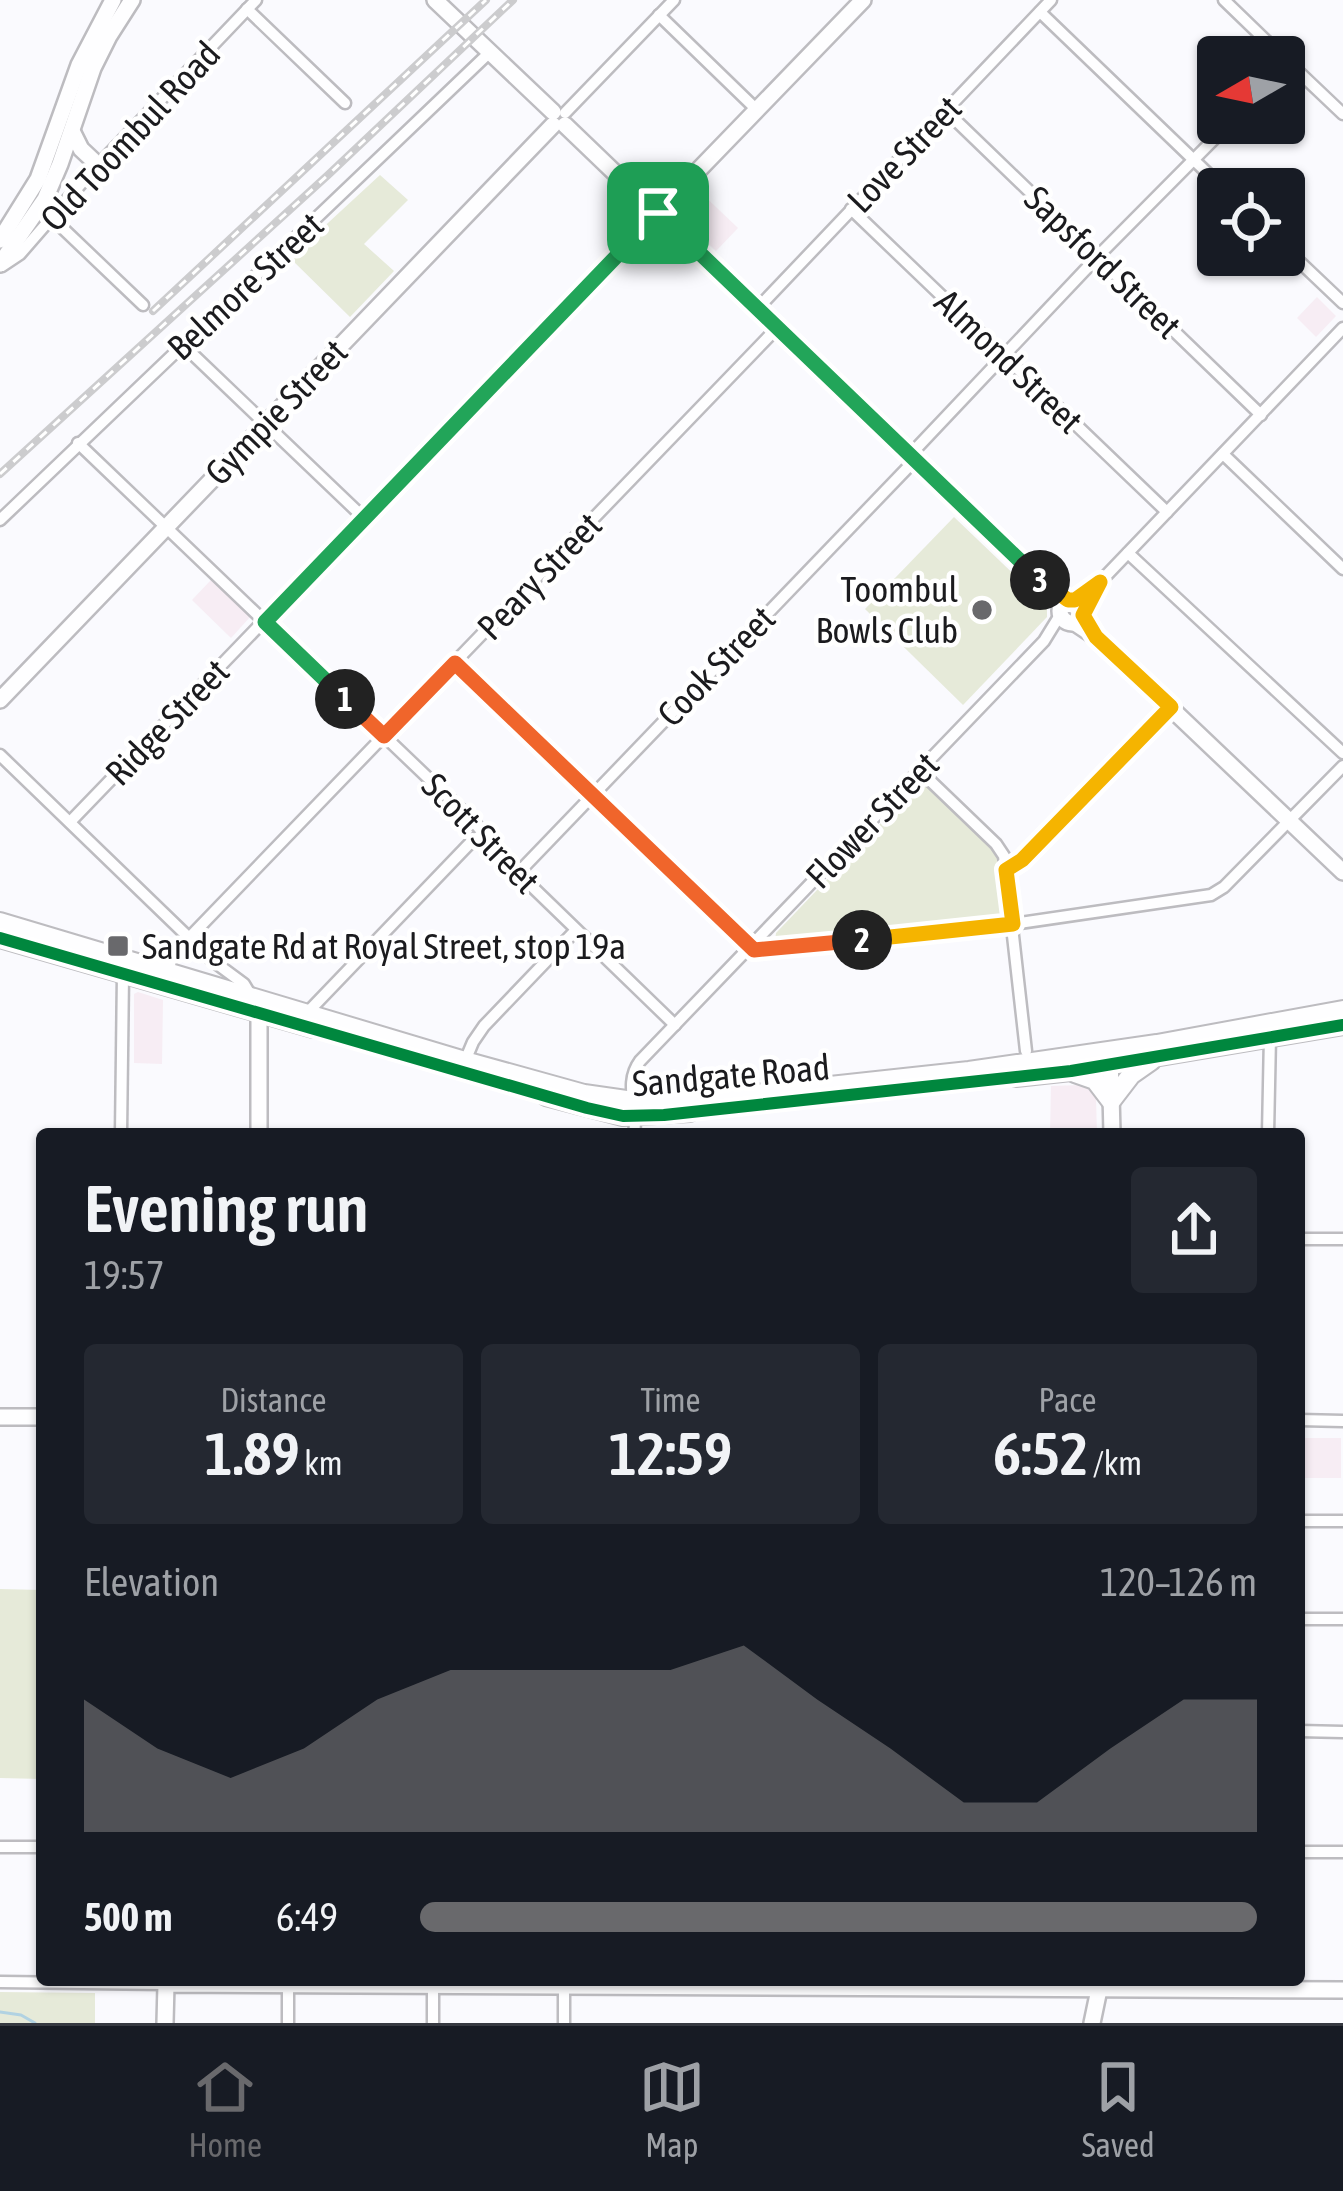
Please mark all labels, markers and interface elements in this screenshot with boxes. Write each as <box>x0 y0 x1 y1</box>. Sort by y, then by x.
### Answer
street label: Old Toombul Road <box>32 33 228 239</box>
north arrow <box>1197 36 1305 144</box>
map controls <box>1197 36 1305 276</box>
street label: Love Street <box>838 87 970 221</box>
pin <box>607 162 709 264</box>
button: locate <box>1197 168 1305 276</box>
street label: Sapsford Street <box>1016 177 1190 347</box>
icon: arrive <box>625 180 691 246</box>
street label: Belmore Street <box>159 204 331 368</box>
street label: Almond Street <box>927 280 1091 442</box>
street label: Gympie Street <box>196 331 356 493</box>
street label: Peary Street <box>468 504 610 648</box>
pin: 3 <box>1010 550 1070 610</box>
text: 3 <box>1032 561 1048 599</box>
place label: Toombul Bowls Club <box>816 568 958 651</box>
marker: Toombul Bowls Club <box>969 597 995 623</box>
street label: Cook Street <box>649 598 783 734</box>
street label: Ridge Street <box>97 650 237 794</box>
pin: 1 <box>315 669 375 729</box>
text: 1 <box>337 680 353 718</box>
street label: Flower Street <box>797 743 947 897</box>
street label: Scott Street <box>414 764 548 902</box>
pin: 2 <box>832 910 892 970</box>
text: 2 <box>854 921 870 959</box>
place label: Sandgate Rd at Royal Street, stop 19a <box>142 925 626 967</box>
marker: Sandgate Rd at Royal Street, stop 19a <box>105 933 131 959</box>
street label: Sandgate Road <box>631 1045 831 1105</box>
button: share <box>1131 1167 1257 1293</box>
text: Evening run <box>84 1170 369 1246</box>
text: 19:57 <box>84 1253 164 1297</box>
text: Distance <box>221 1381 326 1419</box>
text: Time <box>640 1381 701 1419</box>
text: Pace <box>1038 1381 1097 1419</box>
text: 1.89 <box>204 1419 300 1488</box>
text: 12:59 <box>609 1419 732 1488</box>
text: 6:52 <box>993 1419 1088 1488</box>
text: km <box>300 1444 343 1482</box>
text: /km <box>1088 1444 1142 1482</box>
text: Elevation <box>84 1560 219 1604</box>
text: 120–126 m <box>1100 1560 1257 1604</box>
text: 500 m <box>84 1895 172 1939</box>
text: 6:49 <box>276 1895 338 1939</box>
tab: Home <box>188 2054 262 2164</box>
tab: Map <box>639 2054 705 2164</box>
tab: Saved <box>1082 2054 1155 2164</box>

